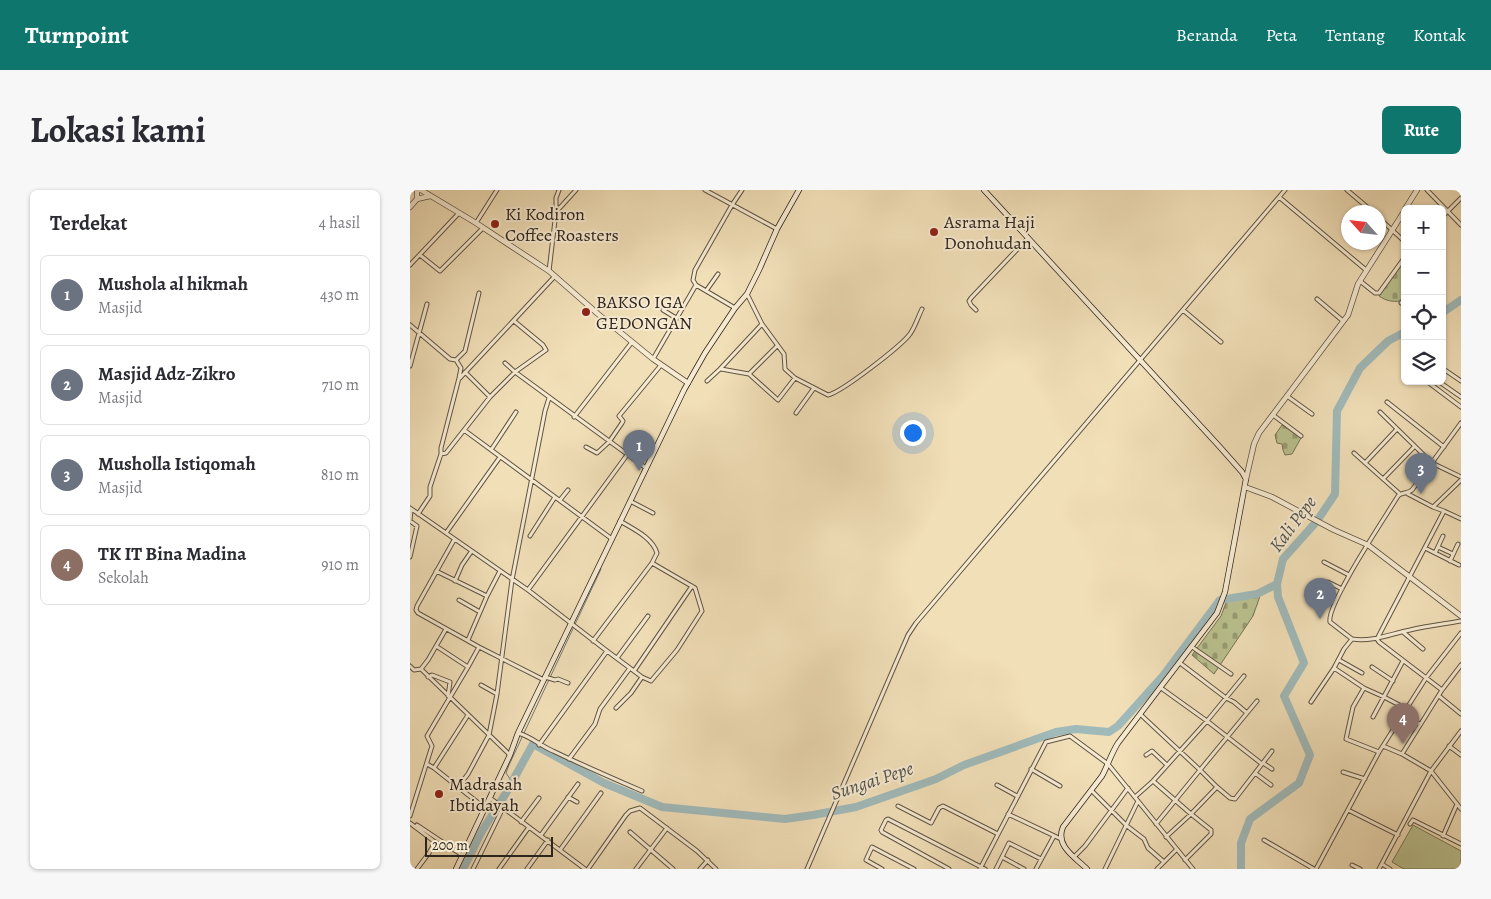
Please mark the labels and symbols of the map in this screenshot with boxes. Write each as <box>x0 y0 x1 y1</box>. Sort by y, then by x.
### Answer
place label: Ki Kodiron Coffee Roasters <box>505 202 619 247</box>
north arrow <box>1341 205 1386 250</box>
place label: Asrama Haji Donohudan <box>943 210 1035 255</box>
marker: Ki Kodiron Coffee Roasters <box>489 218 501 230</box>
marker: Asrama Haji Donohudan <box>928 226 940 238</box>
place label: BAKSO IGA GEDONGAN <box>596 290 692 335</box>
marker: BAKSO IGA GEDONGAN <box>580 306 592 318</box>
your location <box>900 420 926 446</box>
pin: 1 <box>623 430 655 471</box>
pin: 3 <box>1405 453 1437 494</box>
water label: Kali Pepe <box>1263 490 1323 557</box>
pin: 2 <box>1304 578 1336 619</box>
pin: 4 <box>1387 703 1419 744</box>
water label: Sungai Pepe <box>827 755 917 807</box>
place label: Madrasah Ibtidayah <box>449 772 523 817</box>
marker: Madrasah Ibtidayah <box>433 788 445 800</box>
scale bar <box>425 834 552 857</box>

